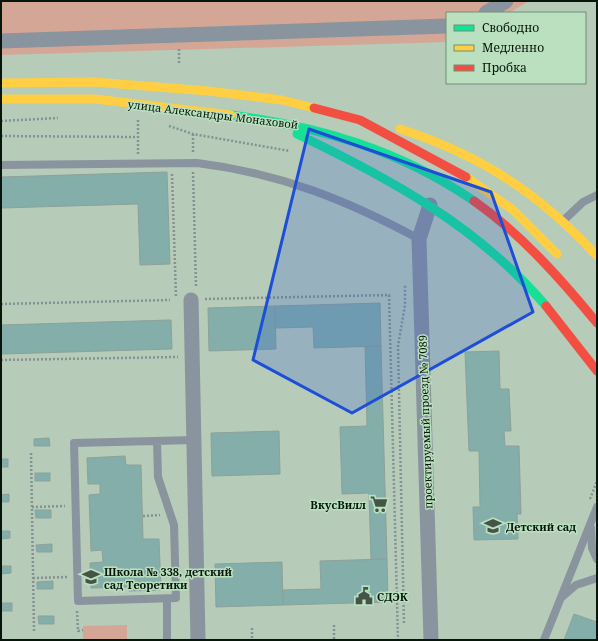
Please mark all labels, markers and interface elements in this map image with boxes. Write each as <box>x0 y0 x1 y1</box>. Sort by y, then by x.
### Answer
legend <box>446 12 586 84</box>
text: Свободно <box>482 19 539 36</box>
text: Медленно <box>482 39 544 56</box>
text: Пробка <box>482 59 527 76</box>
street label: улица Александры Монаховой <box>127 96 299 132</box>
street label: проектируемый проезд № 7089 <box>414 335 436 509</box>
supermarket icon: ВкусВилл <box>369 494 389 514</box>
place label: ВкусВилл <box>310 497 366 512</box>
school or university icon: Детский сад <box>483 516 503 536</box>
place label: Детский сад <box>506 519 576 534</box>
place label: Школа № 338, детский сад Теоретики <box>104 564 232 592</box>
school or university icon: Школа № 338, детский сад Теоретики <box>81 567 101 587</box>
public building icon: СДЭК <box>354 586 374 606</box>
place label: СДЭК <box>377 589 409 604</box>

